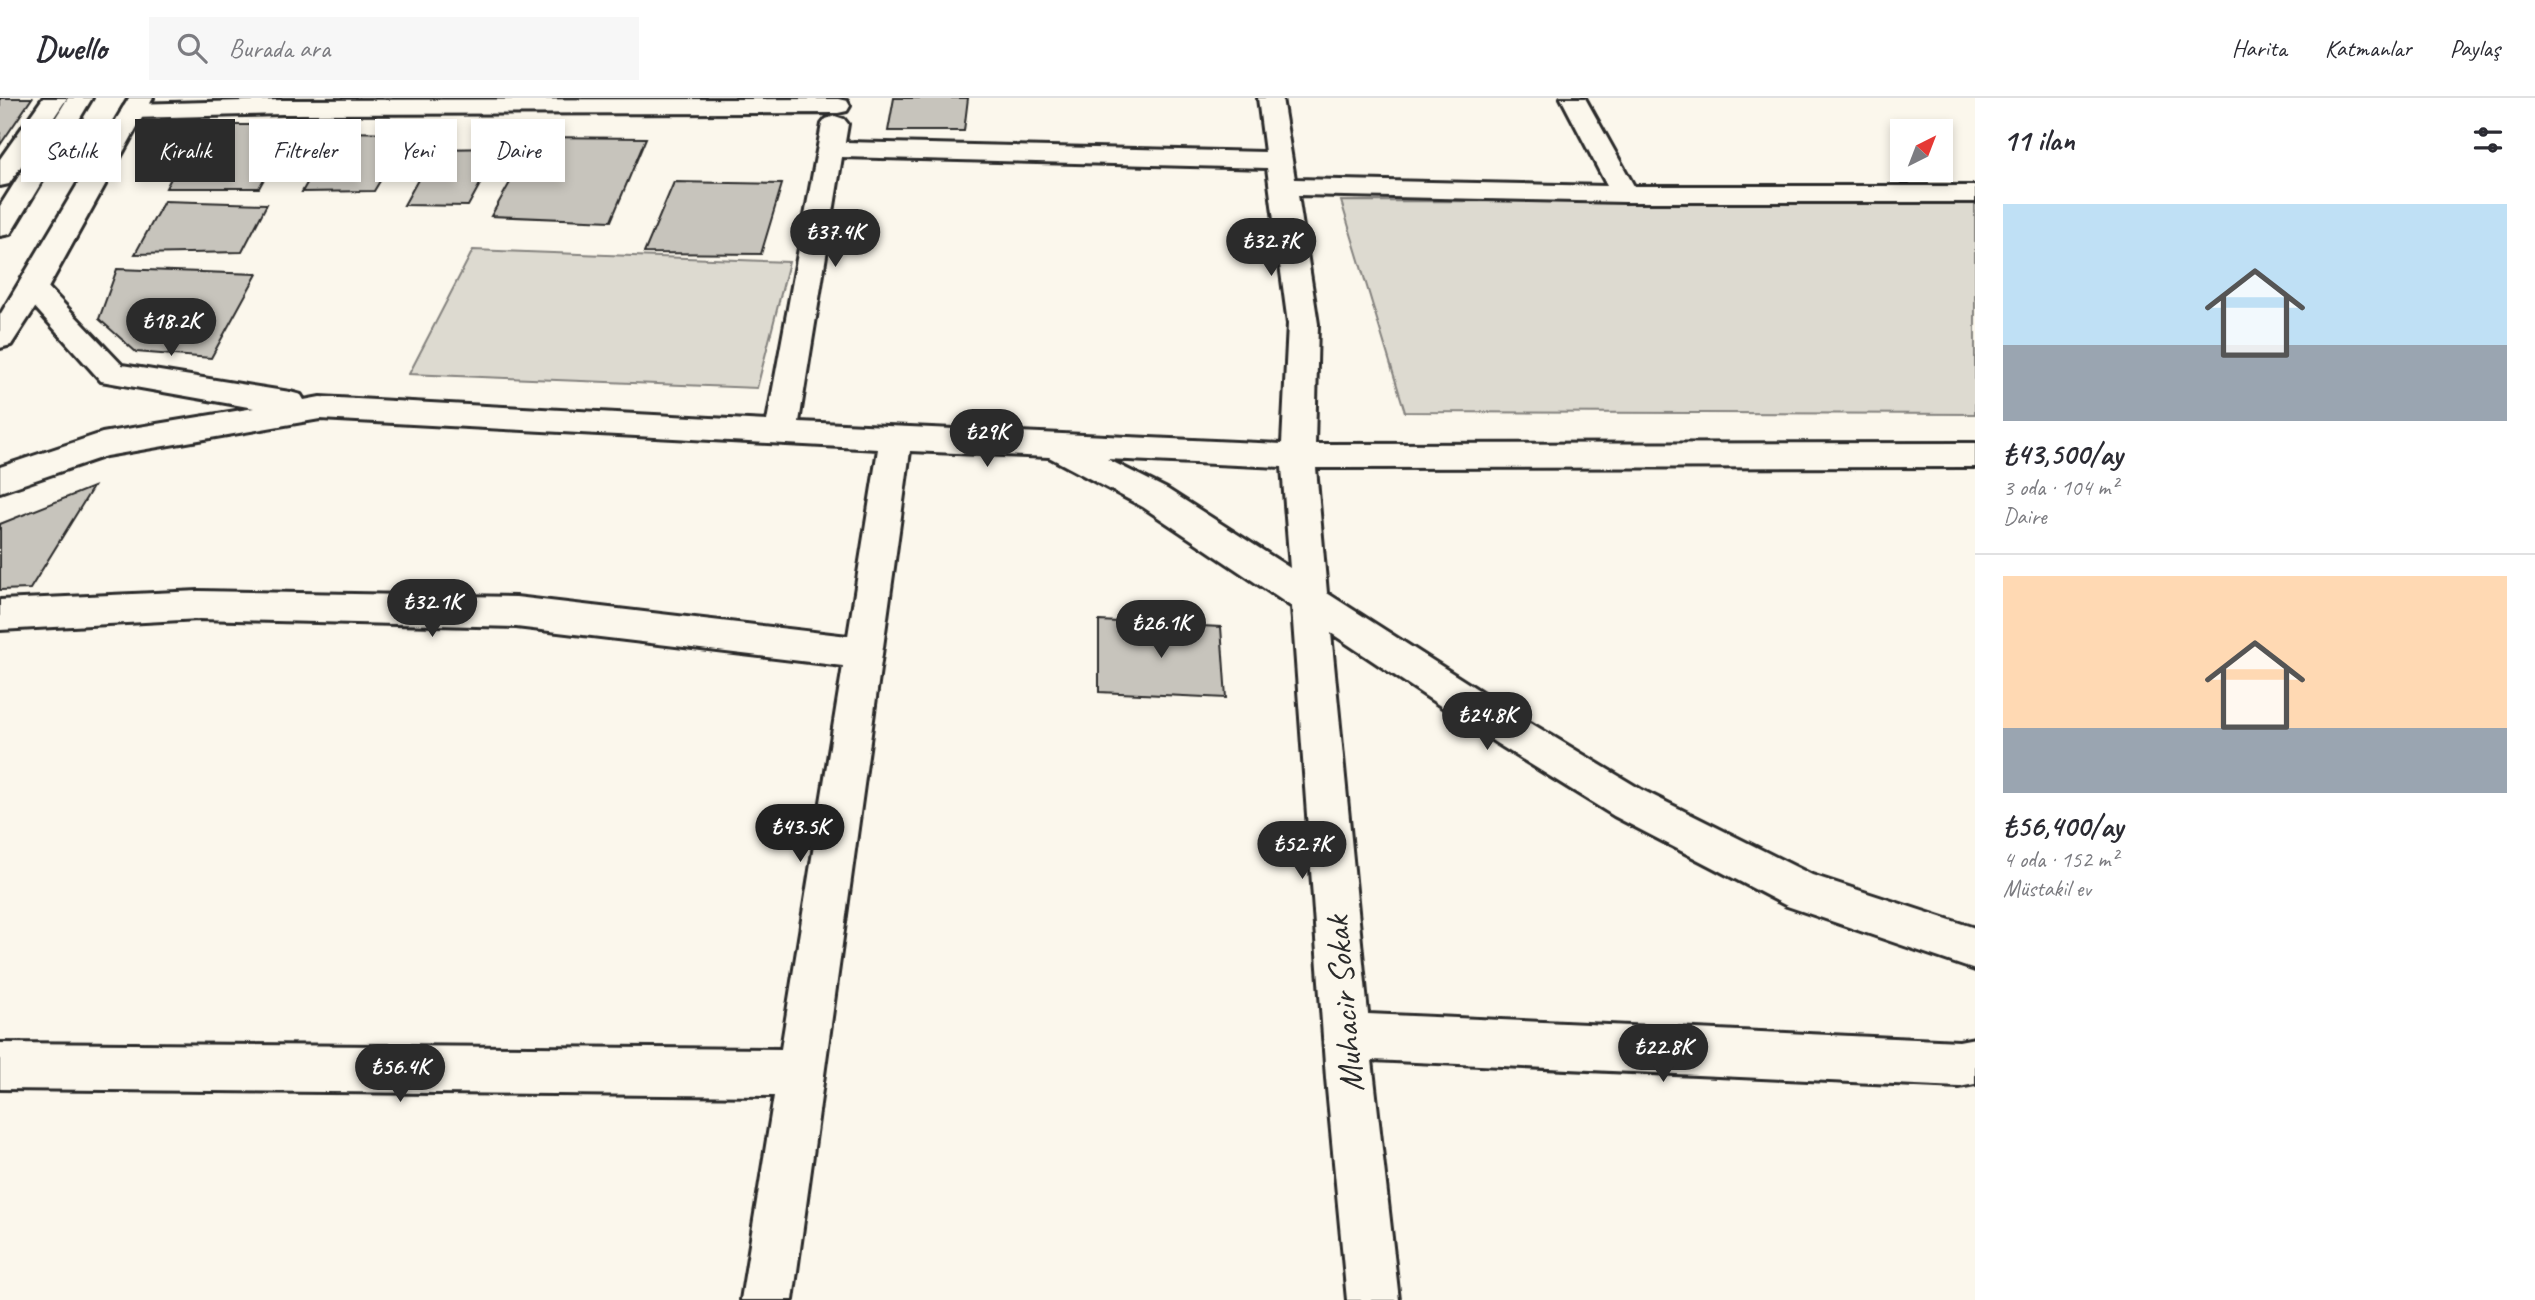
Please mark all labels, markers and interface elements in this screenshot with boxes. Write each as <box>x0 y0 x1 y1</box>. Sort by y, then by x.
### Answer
search box <box>149 17 639 80</box>
text: Dwello <box>35 27 107 69</box>
icon: search <box>173 29 211 67</box>
text: Burada ara <box>229 32 330 65</box>
text: Harita <box>2232 33 2287 63</box>
text: Katmanlar <box>2325 33 2412 63</box>
text: Paylaş <box>2450 33 2500 63</box>
chip: Satılık <box>21 119 121 182</box>
chip: Kiralık <box>135 119 235 182</box>
chip: Filtreler <box>249 119 361 182</box>
chip: Yeni <box>375 119 457 182</box>
chip: Daire <box>471 119 565 182</box>
north arrow <box>1890 119 1953 182</box>
map controls <box>1890 119 1953 182</box>
text: 11 ilan <box>2003 121 2075 159</box>
icon: filters <box>2469 121 2507 159</box>
pin: ₺37.4K <box>778 209 892 269</box>
text: ₺37.4K <box>806 217 864 246</box>
pin: ₺32.7K <box>1214 218 1328 278</box>
text: ₺32.7K <box>1242 226 1300 255</box>
icon: home <box>2192 250 2318 376</box>
pin: ₺18.2K <box>114 299 228 358</box>
text: ₺18.2K <box>142 306 200 335</box>
pin: ₺29K <box>946 410 1028 469</box>
text: ₺29K <box>966 417 1008 446</box>
text: ₺43,500/ay <box>2003 435 2122 473</box>
text: 3 oda · 104 m² <box>2003 473 2118 502</box>
text: Daire <box>2003 502 2046 531</box>
pin: ₺32.1K <box>375 580 489 639</box>
text: ₺32.1K <box>403 587 461 616</box>
pin: ₺26.1K <box>1104 601 1218 660</box>
text: ₺26.1K <box>1132 608 1190 637</box>
icon: home <box>2192 622 2318 748</box>
pin: ₺24.8K <box>1430 692 1544 752</box>
text: ₺24.8K <box>1458 700 1516 729</box>
pin: ₺43.5K <box>743 804 857 864</box>
text: ₺56,400/ay <box>2003 807 2123 845</box>
text: ₺43.5K <box>771 812 829 841</box>
pin: ₺52.7K <box>1245 822 1359 881</box>
text: ₺52.7K <box>1273 829 1331 858</box>
text: 4 oda · 152 m² <box>2003 845 2118 874</box>
text: Müstakil ev <box>2003 874 2091 903</box>
street label: Muhacir Sokak <box>1314 912 1374 1094</box>
pin: ₺22.8K <box>1606 1024 1720 1084</box>
text: ₺22.8K <box>1634 1032 1692 1061</box>
pin: ₺56.4K <box>343 1044 457 1104</box>
text: ₺56.4K <box>371 1052 429 1081</box>

